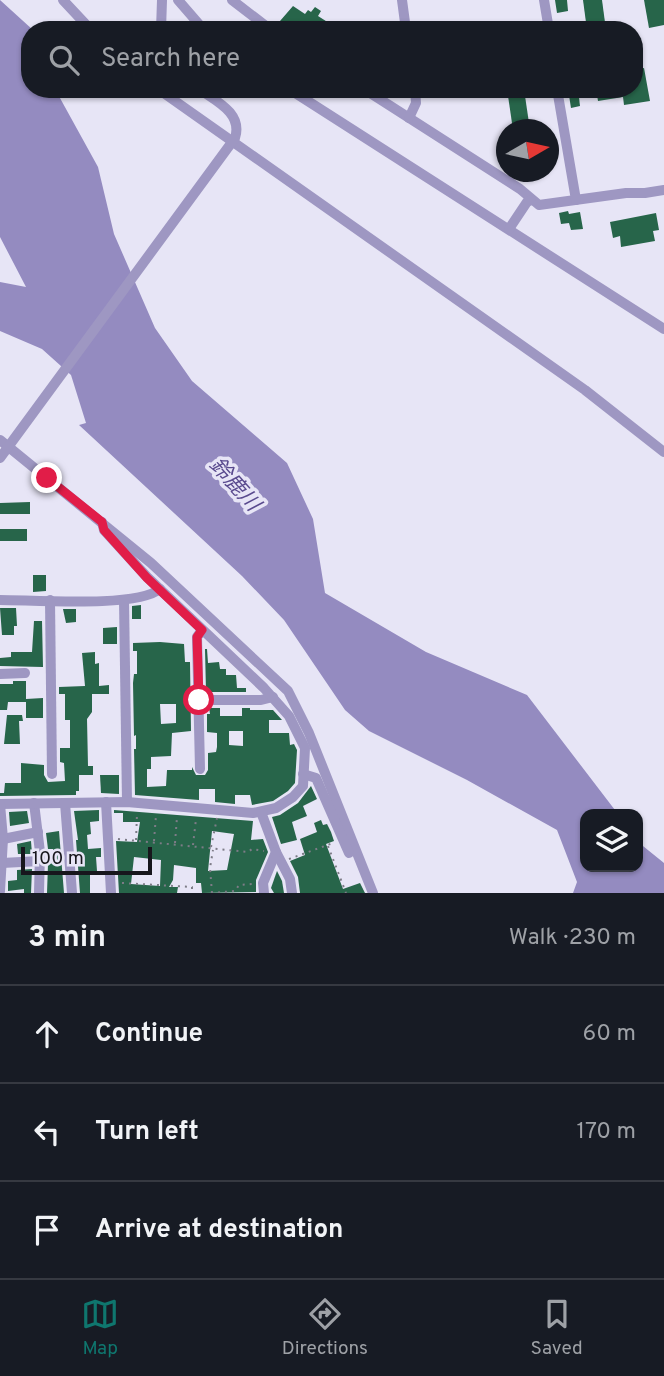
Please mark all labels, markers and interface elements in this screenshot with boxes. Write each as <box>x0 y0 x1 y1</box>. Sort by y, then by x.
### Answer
search box <box>21 21 643 98</box>
icon: search <box>45 41 83 79</box>
text: Search here <box>101 43 240 76</box>
north arrow <box>496 119 559 182</box>
water label: 鈴鹿川 <box>203 453 266 519</box>
route end <box>31 462 62 493</box>
route start <box>183 684 214 715</box>
map controls <box>580 809 643 872</box>
button: layers <box>580 809 643 872</box>
scale bar <box>21 844 152 876</box>
text: 100 m <box>32 847 84 871</box>
text: 3 min <box>28 920 106 957</box>
text: Walk · 230 m <box>509 924 636 953</box>
icon: ahead <box>28 1015 66 1053</box>
text: Continue <box>95 1018 203 1051</box>
text: 60 m <box>583 1020 636 1049</box>
icon: left <box>28 1113 66 1151</box>
text: Turn left <box>95 1116 199 1149</box>
text: 170 m <box>577 1118 636 1147</box>
icon: arrive <box>28 1211 66 1249</box>
text: Arrive at destination <box>95 1214 343 1247</box>
tab: Map <box>81 1295 119 1361</box>
tab: Directions <box>282 1295 368 1361</box>
tab: Saved <box>531 1295 583 1361</box>

